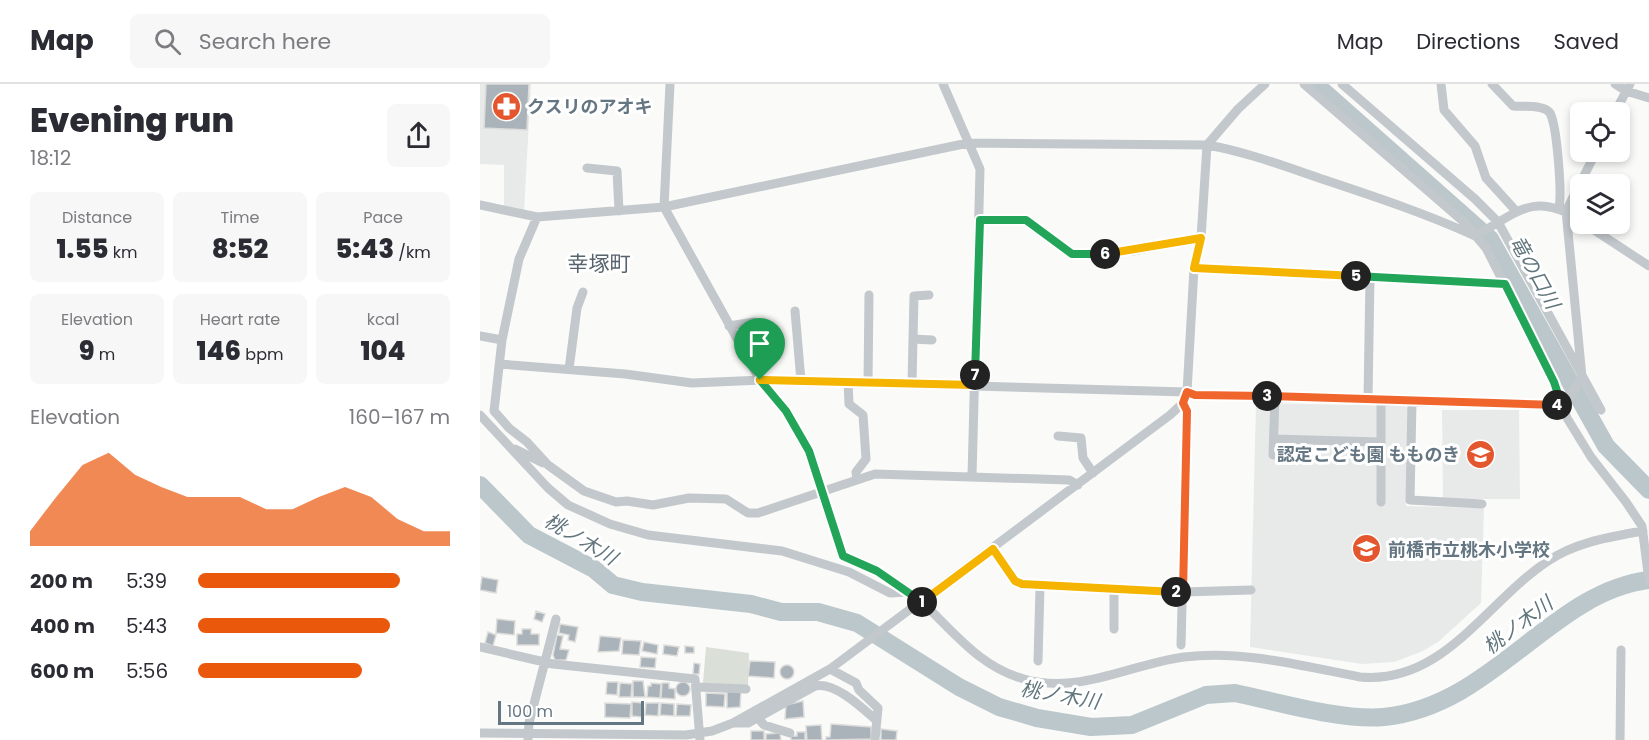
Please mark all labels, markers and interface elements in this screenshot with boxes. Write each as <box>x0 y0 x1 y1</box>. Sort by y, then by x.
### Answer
search box <box>130 14 550 68</box>
text: Map <box>30 21 94 60</box>
icon: search <box>151 25 184 58</box>
text: Search here <box>199 26 331 57</box>
text: Map <box>1337 27 1383 56</box>
text: Directions <box>1416 27 1520 56</box>
text: Saved <box>1553 27 1619 56</box>
pharmacy icon: クスリのアオキ <box>490 90 522 122</box>
place label: クスリのアオキ <box>527 94 652 119</box>
text: Evening run <box>30 97 234 144</box>
map controls <box>1570 102 1630 234</box>
button: locate <box>1570 102 1630 162</box>
button: share <box>387 104 450 167</box>
text: 18:12 <box>30 144 71 172</box>
button: layers <box>1570 174 1630 234</box>
text: Distance <box>62 206 132 229</box>
text: Time <box>221 206 260 229</box>
text: Pace <box>363 206 403 229</box>
water label: 竜の口川 <box>1503 230 1568 316</box>
text: 1.55 <box>57 231 108 267</box>
text: 8:52 <box>212 231 268 267</box>
text: 5:43 <box>335 231 394 267</box>
pin: 6 <box>1090 239 1120 269</box>
text: km <box>108 241 137 264</box>
text: /km <box>394 241 431 264</box>
text: 6 <box>1100 242 1110 265</box>
district label: 幸塚町 <box>568 249 631 278</box>
pin: 5 <box>1341 261 1371 291</box>
text: 5 <box>1351 264 1361 287</box>
text: Elevation <box>61 308 133 331</box>
text: Heart rate <box>200 308 280 331</box>
text: kcal <box>367 308 399 331</box>
pin <box>734 318 785 380</box>
icon: arrive <box>743 327 776 360</box>
text: 9 <box>79 333 95 369</box>
text: 146 <box>197 333 241 369</box>
text: 104 <box>360 333 406 369</box>
text: m <box>95 343 115 366</box>
text: bpm <box>241 343 283 366</box>
pin: 7 <box>960 360 990 390</box>
text: 7 <box>971 363 979 386</box>
pin: 3 <box>1252 381 1282 411</box>
text: 3 <box>1262 384 1272 407</box>
pin: 4 <box>1542 390 1572 420</box>
text: 4 <box>1552 393 1562 416</box>
text: Elevation <box>30 403 120 431</box>
text: 160–167 m <box>349 403 450 431</box>
school or university icon: 認定こども園 もものき <box>1465 438 1497 470</box>
place label: 認定こども園 もものき <box>1277 442 1460 467</box>
water label: 桃ノ木川 <box>540 506 624 573</box>
school or university icon: 前橋市立桃木小学校 <box>1351 533 1383 565</box>
place label: 前橋市立桃木小学校 <box>1388 537 1550 562</box>
text: 200 m <box>30 567 93 595</box>
text: 5:39 <box>126 567 167 595</box>
pin: 2 <box>1161 577 1191 607</box>
text: 2 <box>1171 580 1181 603</box>
pin: 1 <box>907 587 937 617</box>
water label: 桃ノ木川 <box>1478 589 1560 660</box>
text: 1 <box>919 590 925 613</box>
text: 400 m <box>30 612 95 640</box>
text: 5:43 <box>126 612 167 640</box>
text: 600 m <box>30 657 94 685</box>
text: 5:56 <box>126 657 168 685</box>
water label: 桃ノ木川 <box>1018 674 1104 716</box>
scale bar <box>498 698 644 726</box>
text: 100 m <box>507 700 553 723</box>

